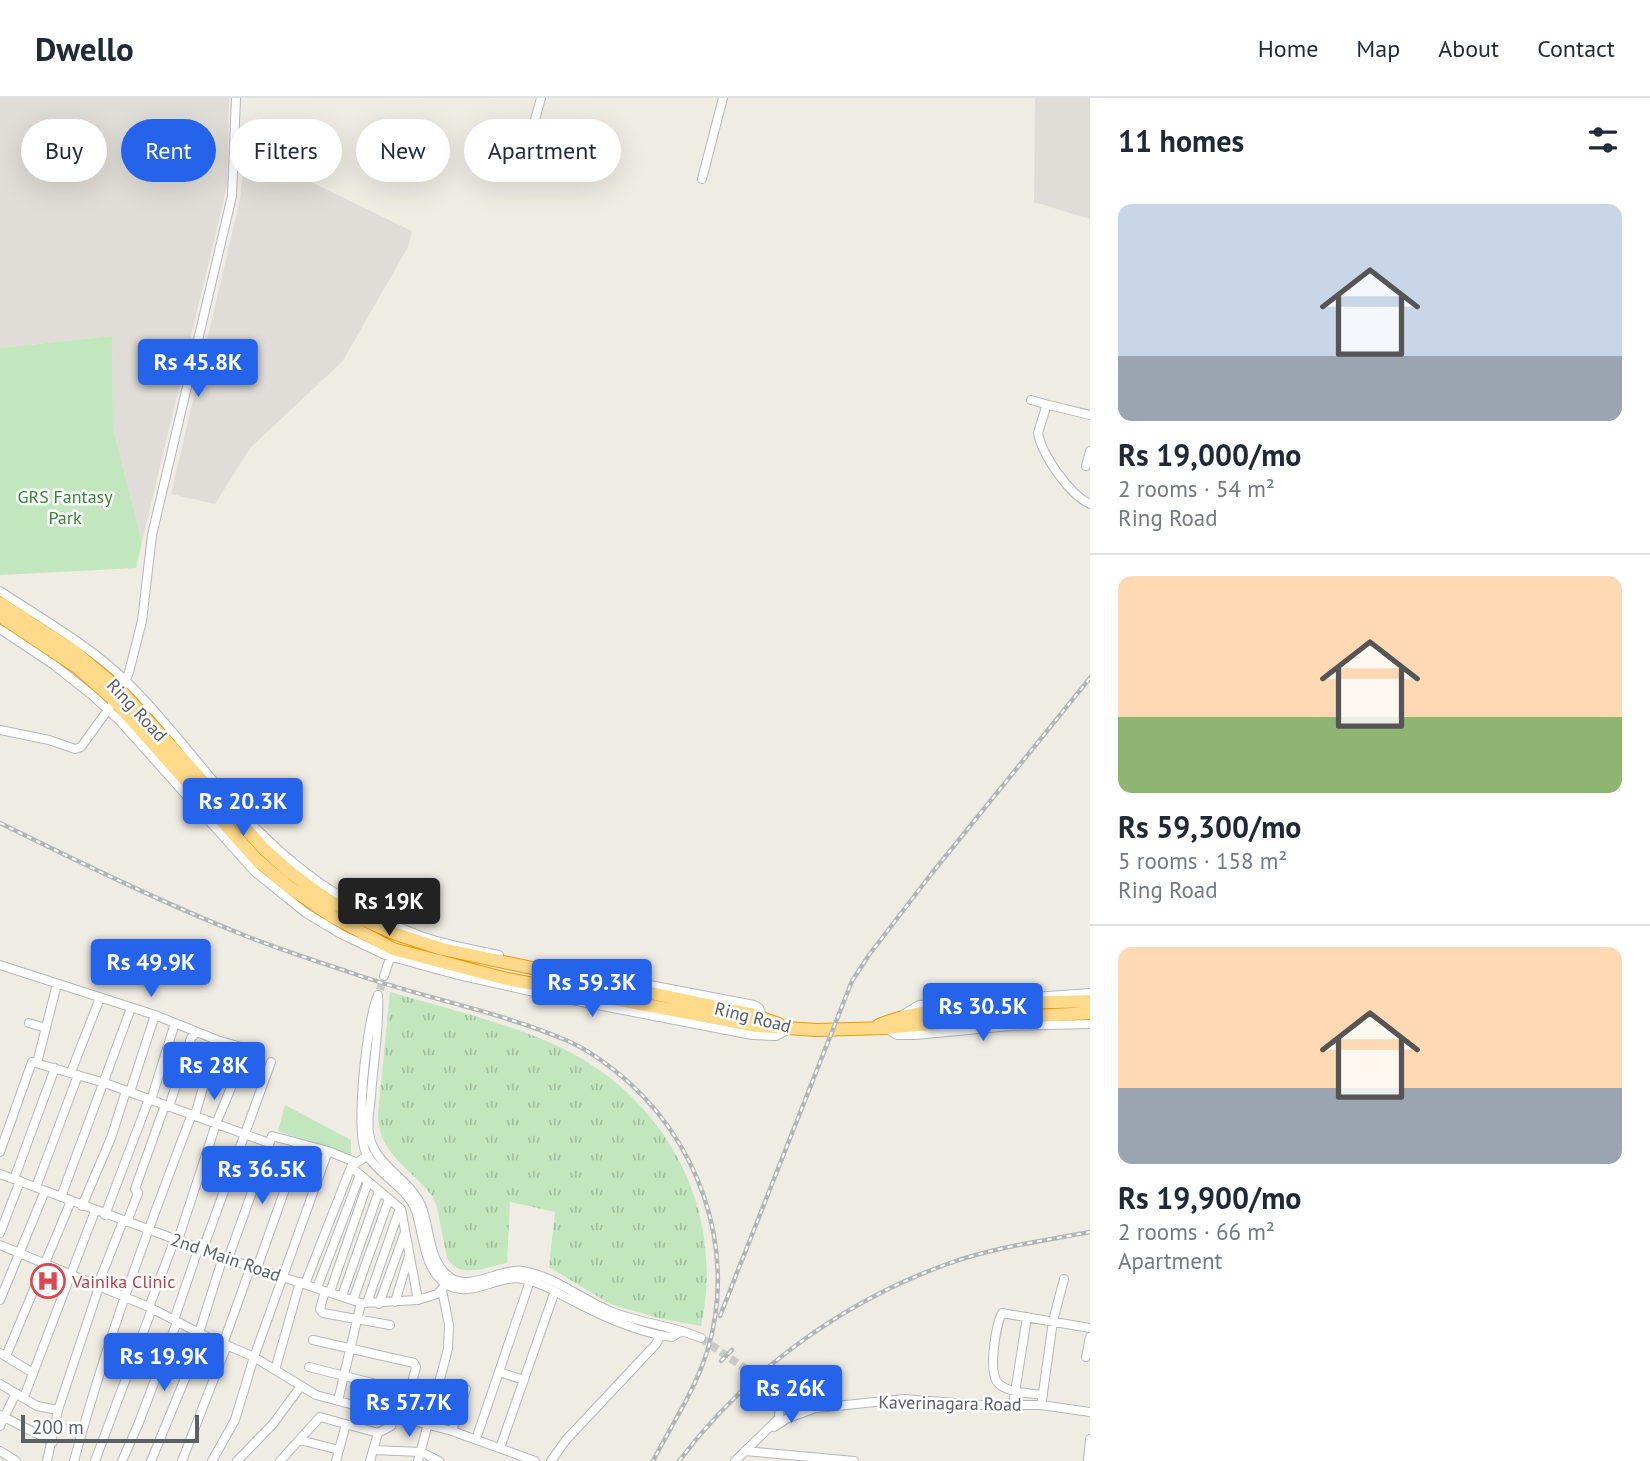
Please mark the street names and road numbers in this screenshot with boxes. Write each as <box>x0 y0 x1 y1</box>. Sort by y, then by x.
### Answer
street label: Ring Road <box>102 674 172 746</box>
street label: Ring Road <box>712 996 794 1038</box>
street label: 2nd Main Road <box>168 1227 284 1287</box>
street label: Kaverinagara Road <box>878 1390 1022 1416</box>

